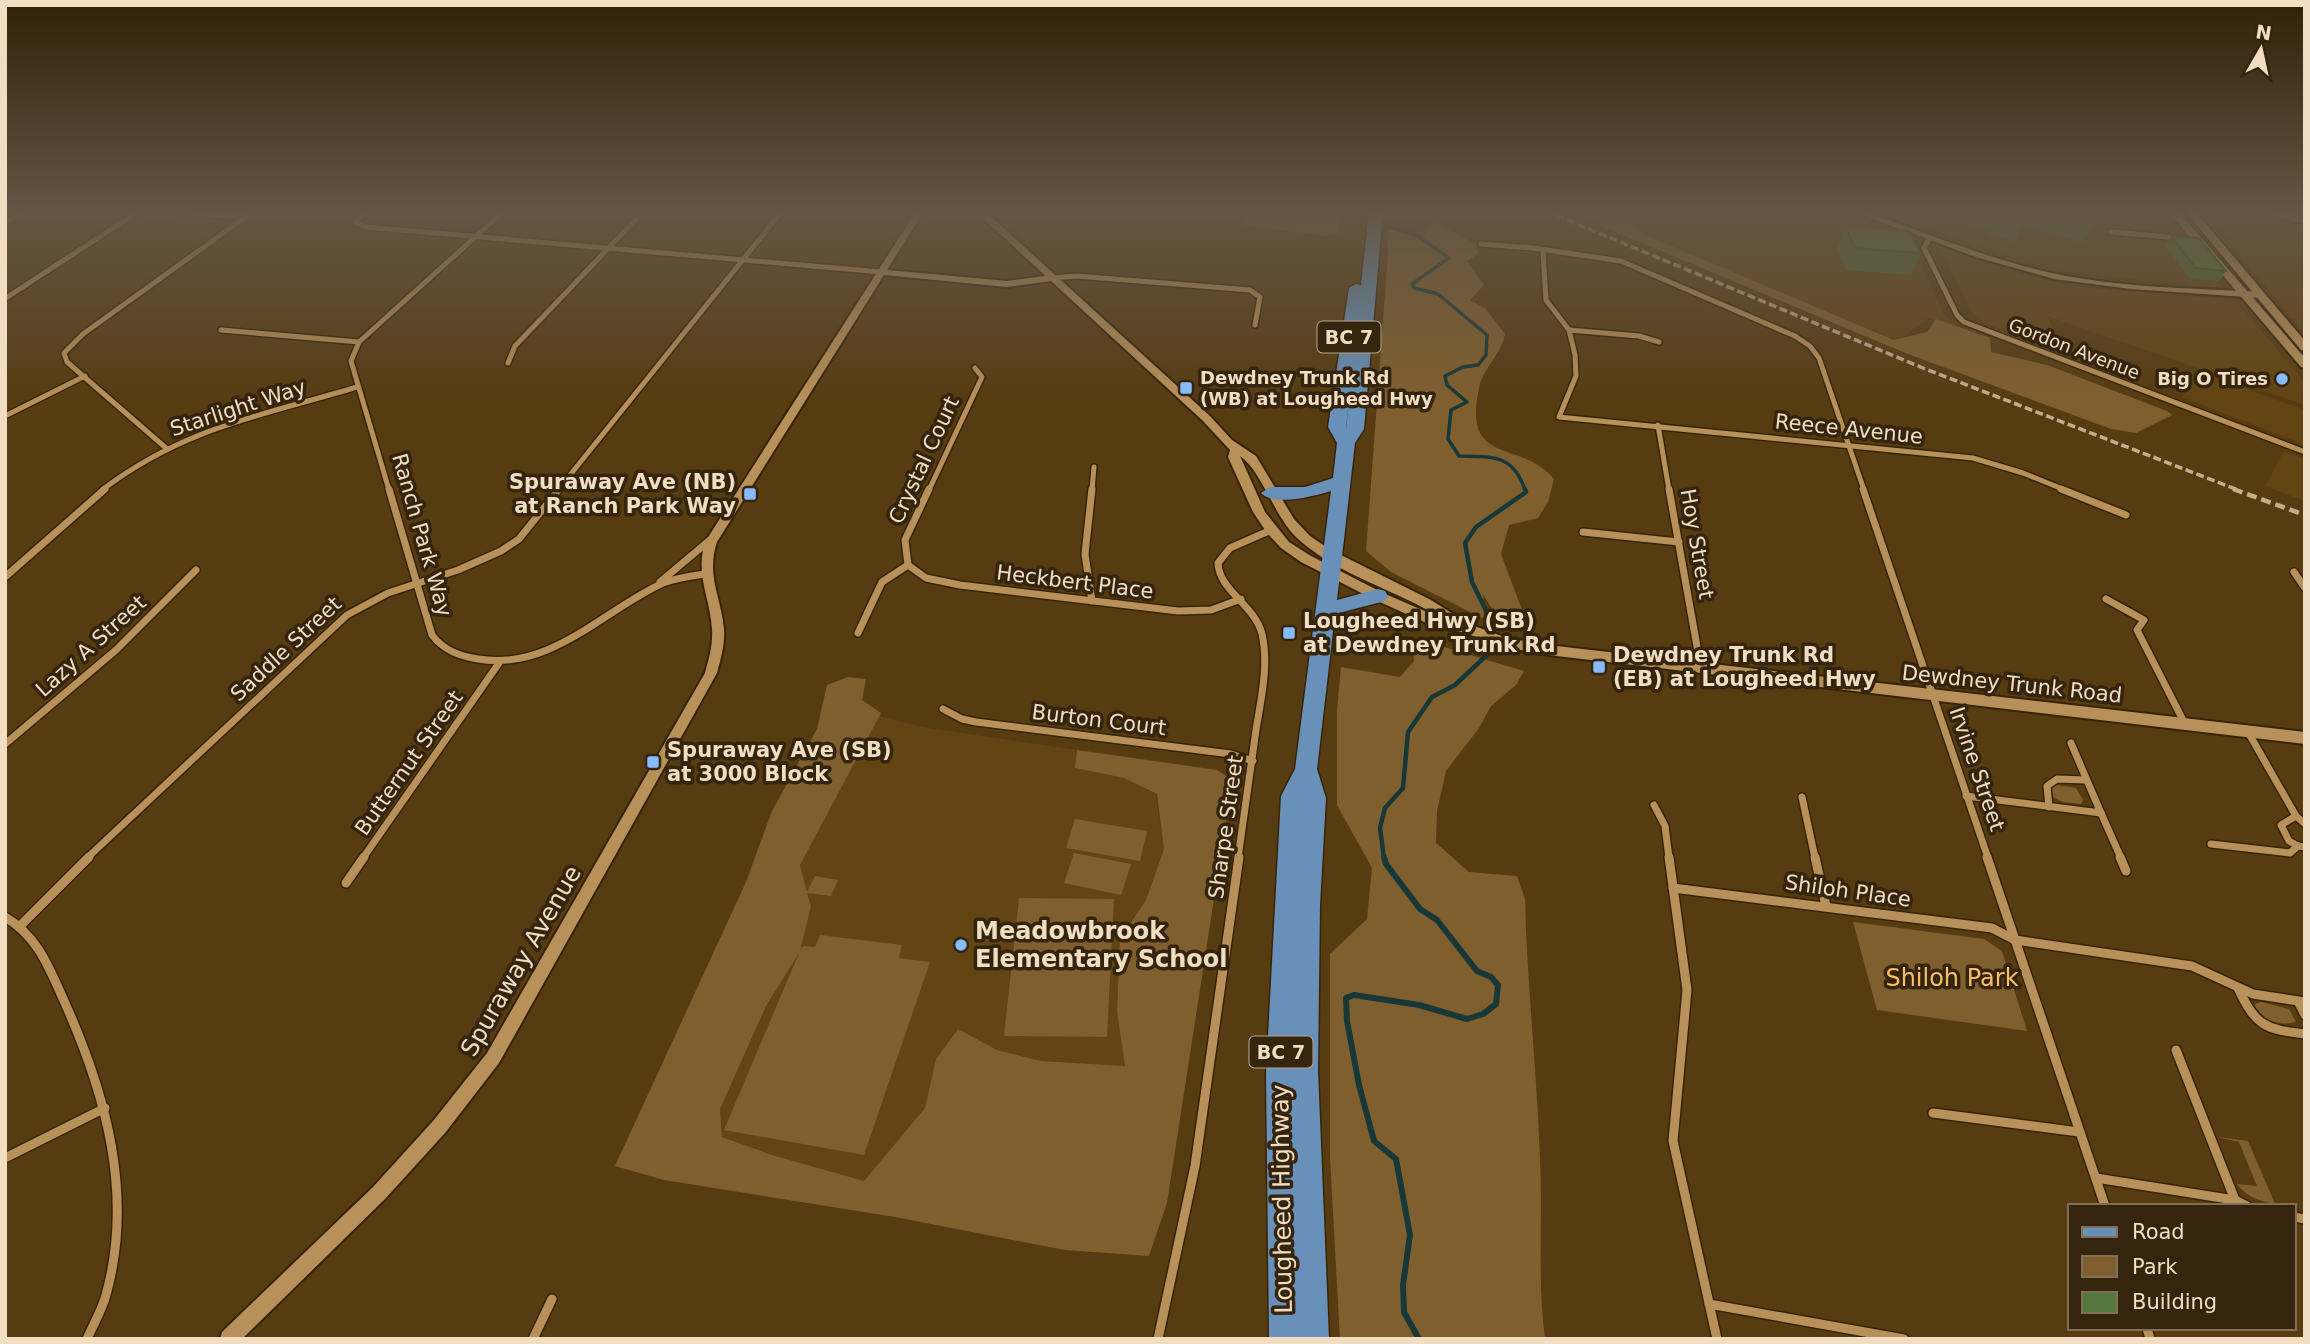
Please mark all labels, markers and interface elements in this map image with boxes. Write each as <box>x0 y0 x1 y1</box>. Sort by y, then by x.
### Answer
north arrow <box>2226 14 2296 84</box>
text: N <box>2254 20 2273 44</box>
street label: Gordon Avenue <box>2006 314 2143 383</box>
road number: BC 7 <box>1318 322 1380 352</box>
place label: Dewdney Trunk Rd (WB) at Lougheed Hwy <box>1200 367 1433 409</box>
place label: Big O Tires <box>2157 368 2268 389</box>
marker: Big O Tires <box>2274 371 2290 387</box>
street label: Starlight Way <box>167 375 309 441</box>
marker: Dewdney Trunk Rd (WB) at Lougheed Hwy <box>1178 380 1194 396</box>
street label: Crystal Court <box>884 392 964 528</box>
street label: Reece Avenue <box>1774 409 1924 449</box>
street label: Ranch Park Way <box>387 451 457 619</box>
place label: Spuraway Ave (NB) at Ranch Park Way <box>509 470 736 518</box>
marker: Spuraway Ave (NB) at Ranch Park Way <box>742 486 758 502</box>
street label: Hoy Street <box>1675 487 1719 601</box>
street label: Heckbert Place <box>995 560 1155 604</box>
street label: Lazy A Street <box>31 590 151 702</box>
street label: Saddle Street <box>226 592 346 706</box>
place label: Lougheed Hwy (SB) at Dewdney Trunk Rd <box>1303 609 1556 657</box>
marker: Lougheed Hwy (SB) at Dewdney Trunk Rd <box>1281 625 1297 641</box>
place label: Dewdney Trunk Rd (EB) at Lougheed Hwy <box>1613 643 1876 691</box>
marker: Dewdney Trunk Rd (EB) at Lougheed Hwy <box>1591 659 1607 675</box>
street label: Dewdney Trunk Road <box>1901 660 2123 708</box>
street label: Butternut Street <box>350 686 468 840</box>
street label: Burton Court <box>1030 700 1168 740</box>
street label: Irvine Street <box>1945 704 2009 834</box>
place label: Spuraway Ave (SB) at 3000 Block <box>667 738 892 786</box>
marker: Spuraway Ave (SB) at 3000 Block <box>645 754 661 770</box>
street label: Sharpe Street <box>1204 754 1248 900</box>
street label: Spuraway Avenue <box>455 861 587 1061</box>
street label: Shiloh Place <box>1783 870 1913 912</box>
place label: Meadowbrook Elementary School <box>975 917 1228 973</box>
marker: Meadowbrook Elementary School <box>953 937 969 953</box>
park label: Shiloh Park <box>1885 964 2019 992</box>
road number: BC 7 <box>1250 1036 1312 1068</box>
street label: Lougheed Highway <box>1266 1084 1298 1314</box>
legend <box>2068 1204 2296 1330</box>
text: Road <box>2132 1220 2185 1244</box>
text: Park <box>2132 1255 2178 1279</box>
text: Building <box>2132 1290 2217 1314</box>

